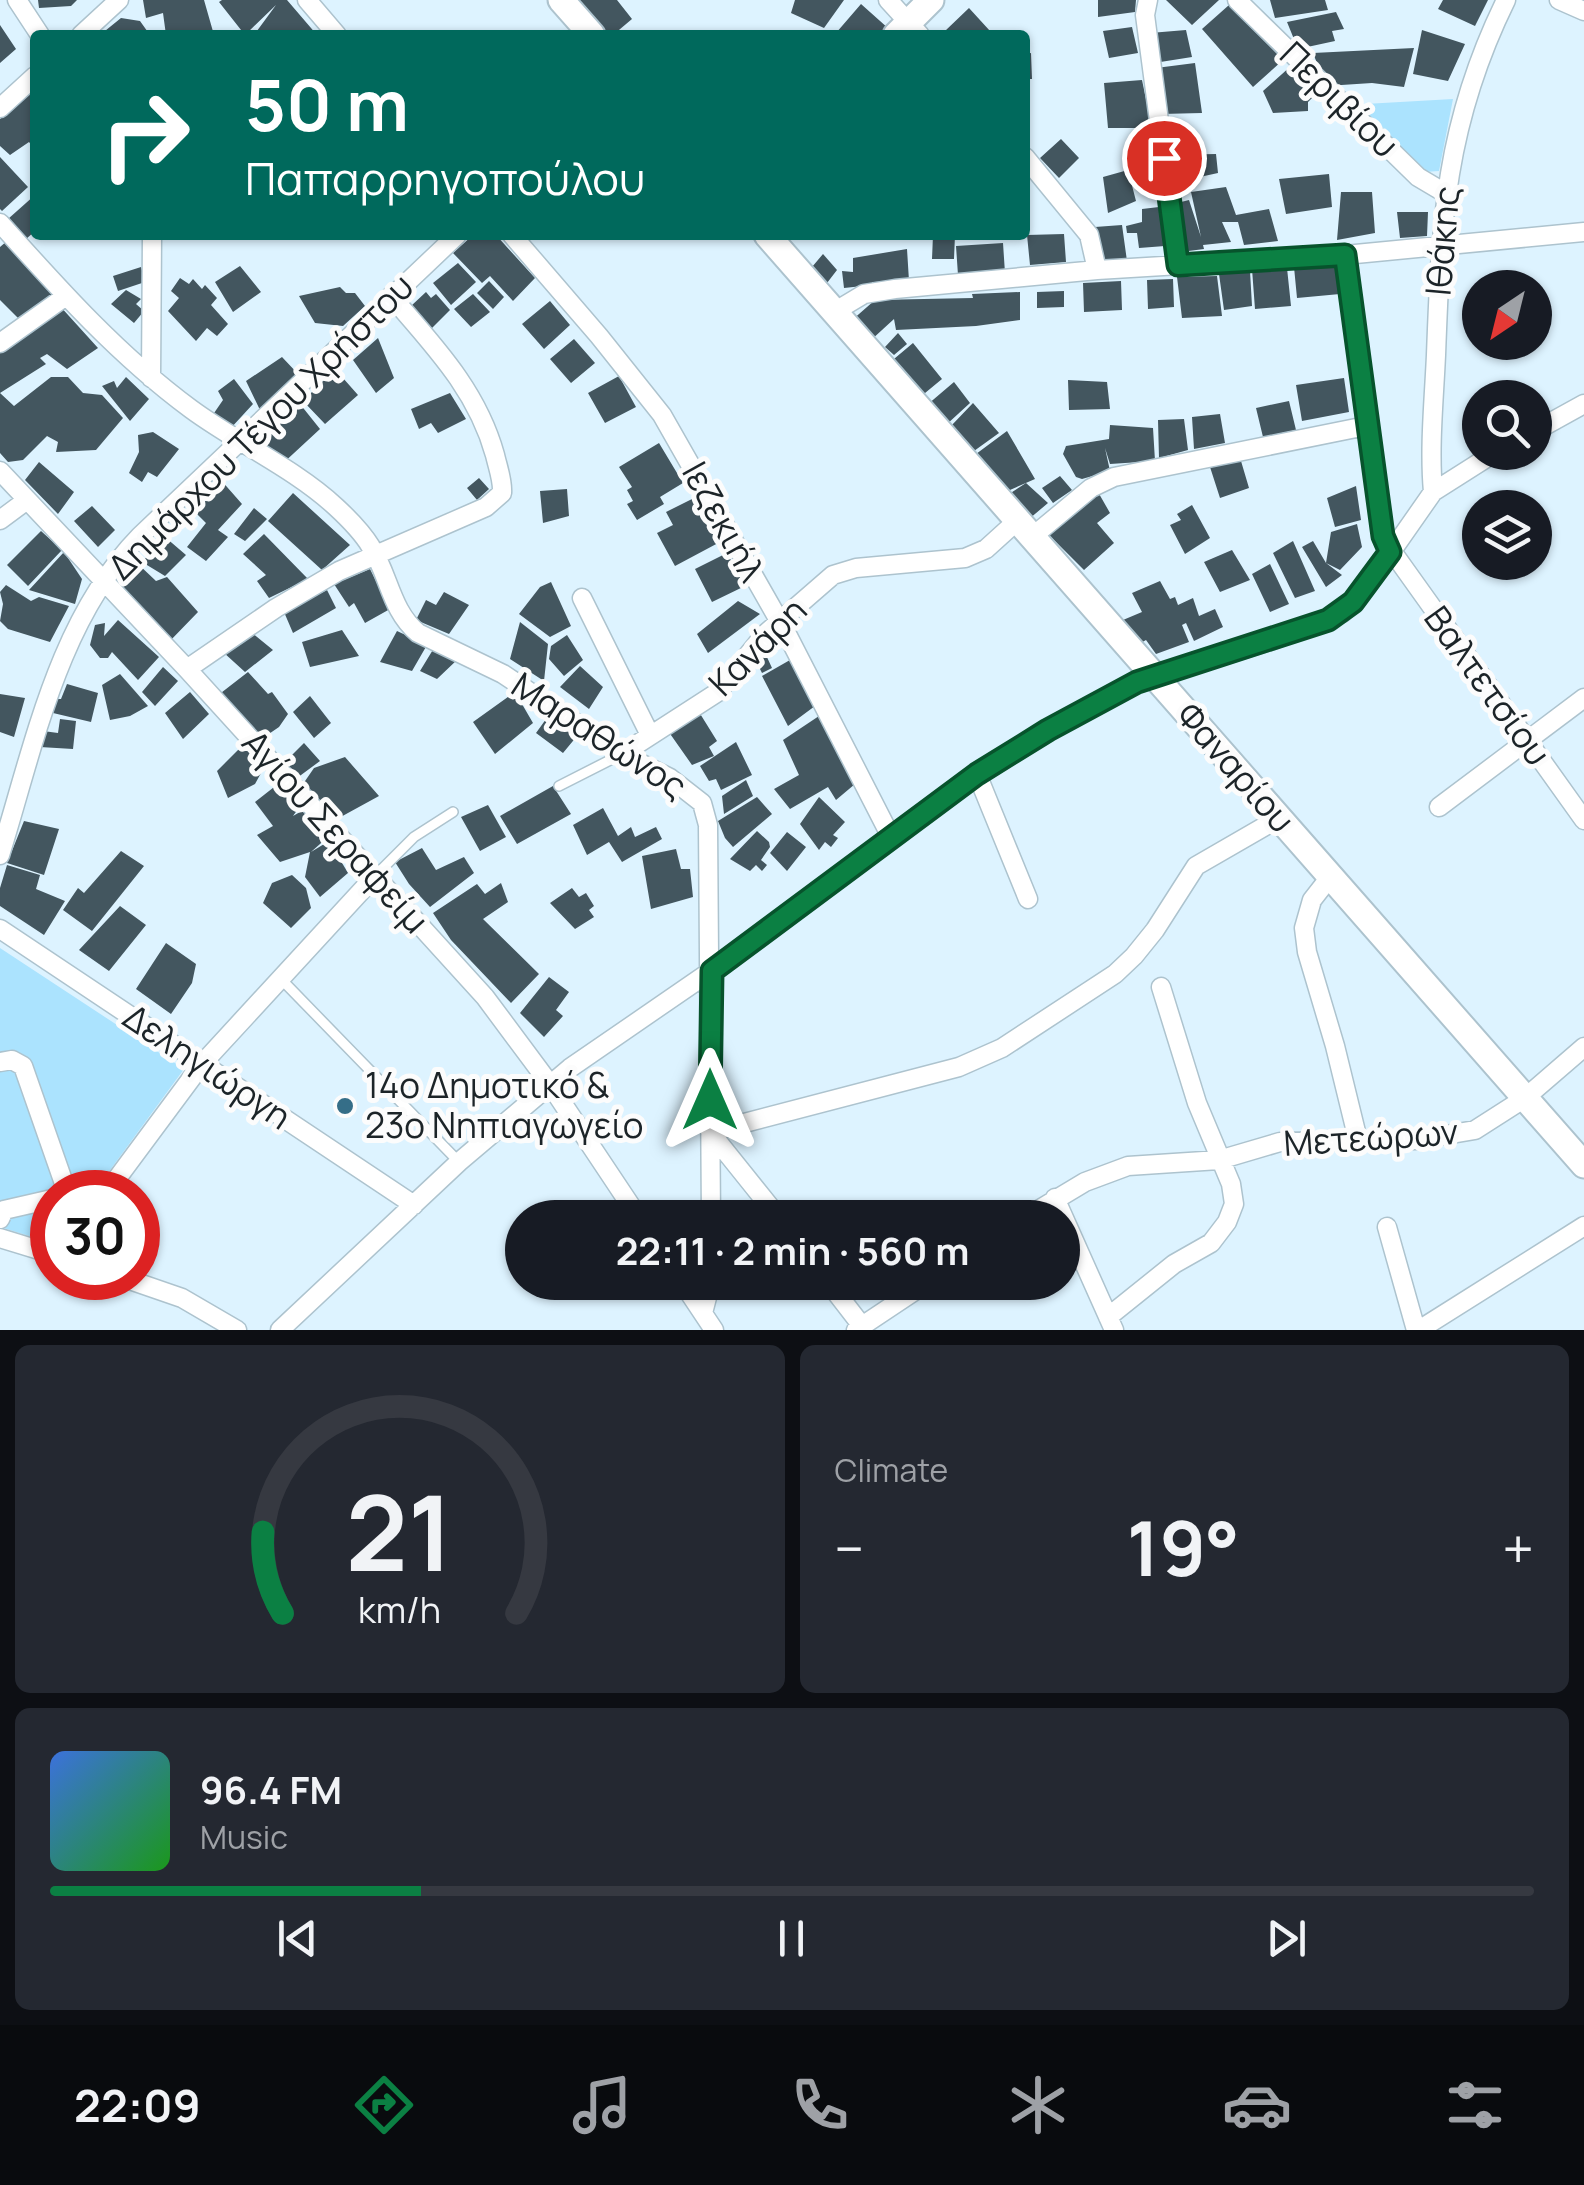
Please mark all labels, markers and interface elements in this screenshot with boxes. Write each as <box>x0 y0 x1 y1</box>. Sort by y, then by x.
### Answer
street label: Περιβίου <box>1270 31 1409 168</box>
text: 50 m <box>245 56 409 152</box>
icon: right <box>80 70 210 200</box>
pin <box>1122 116 1207 201</box>
icon: arrive <box>1137 131 1192 186</box>
text: Παπαρρηγοπούλου <box>245 147 645 209</box>
street label: Ιθάκης <box>1413 184 1471 298</box>
street label: Δημάρχου Τέγου Χρήστου <box>97 263 424 590</box>
north arrow <box>1462 270 1552 360</box>
map controls <box>1462 270 1552 580</box>
button: search <box>1462 380 1552 470</box>
street label: Ιεζεκιήλ <box>671 453 776 590</box>
button: layers <box>1462 490 1552 580</box>
street label: Κανάρη <box>698 587 817 706</box>
street label: Βαλτετσίου <box>1414 596 1562 775</box>
street label: Μαραθώνος <box>503 661 696 810</box>
street label: Φαναρίου <box>1166 692 1306 843</box>
street label: Αγίου Σεραφείμ <box>232 720 440 943</box>
street label: Δεληγιώργη <box>114 992 301 1140</box>
position arrow <box>658 1048 762 1152</box>
place label: 14ο Δημοτικό & 23ο Νηπιαγωγείο <box>365 1061 644 1149</box>
marker: 14ο Δημοτικό & 23ο Νηπιαγωγείο <box>334 1095 356 1117</box>
street label: Μετεώρων <box>1282 1107 1460 1167</box>
speed limit sign: 30 <box>30 1170 160 1300</box>
text: 22:11 · 2 min · 560 m <box>616 1224 969 1276</box>
text: Climate <box>835 1448 948 1492</box>
text: 21 <box>346 1460 453 1602</box>
text: 19° <box>1127 1496 1240 1599</box>
text: − <box>835 1510 864 1586</box>
text: + <box>1502 1510 1534 1586</box>
text: km/h <box>358 1585 441 1634</box>
text: 96.4 FM <box>200 1763 342 1815</box>
text: Music <box>200 1815 288 1859</box>
icon: previous <box>270 1911 325 1966</box>
icon: pause <box>764 1911 819 1966</box>
icon: next <box>1259 1911 1314 1966</box>
icon: directions <box>349 2070 419 2140</box>
icon: music <box>567 2070 637 2140</box>
icon: phone <box>785 2070 855 2140</box>
icon: climate <box>1003 2070 1073 2140</box>
icon: car <box>1222 2070 1292 2140</box>
icon: filters <box>1440 2070 1510 2140</box>
text: 22:09 <box>74 2074 201 2136</box>

